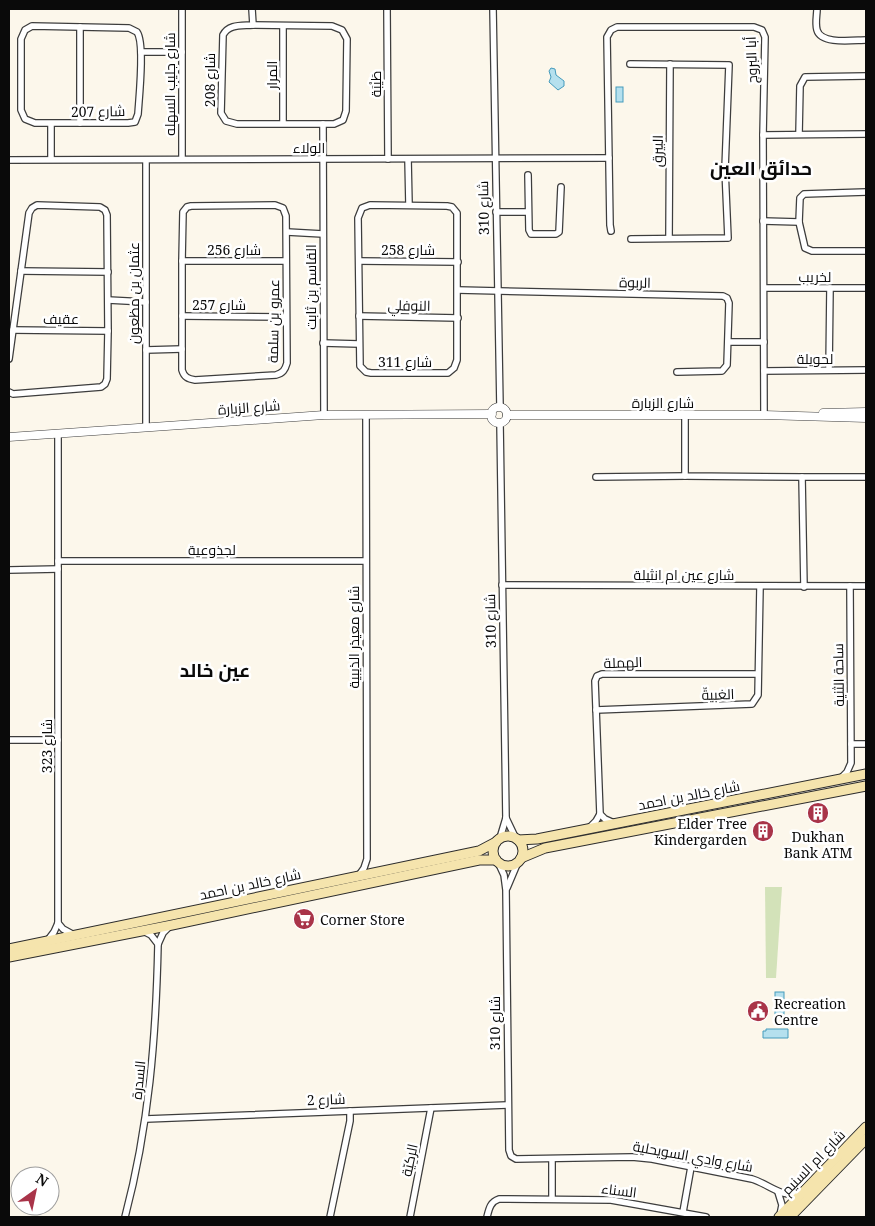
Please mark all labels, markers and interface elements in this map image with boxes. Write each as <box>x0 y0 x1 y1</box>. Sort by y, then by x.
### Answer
street label: شارع جليب السهله <box>160 32 179 136</box>
street label: أبا البروج <box>741 36 761 84</box>
street label: شارع 208 <box>200 53 219 107</box>
street label: المرار <box>262 61 281 90</box>
street label: طَيْبَة <box>366 71 385 97</box>
street label: شارع 207 <box>71 101 125 121</box>
street label: البيرق <box>647 135 667 167</box>
street label: الولاء <box>293 138 325 157</box>
district label: حدائق العين <box>710 155 812 181</box>
street label: شارع 310 <box>473 181 493 235</box>
street label: شارع 256 <box>207 240 261 259</box>
street label: شارع 258 <box>381 240 435 259</box>
street label: عثمان بن مظعون <box>124 242 143 344</box>
street label: القاسم بن ثابت <box>301 244 321 330</box>
street label: لخريب <box>799 267 831 286</box>
street label: الربوة <box>619 272 651 292</box>
street label: عمرو بن سلمة <box>263 279 283 363</box>
street label: شارع 257 <box>192 295 246 314</box>
street label: النوفلي <box>387 295 431 318</box>
street label: عقيف <box>43 309 79 328</box>
street label: لحويلة <box>797 349 833 368</box>
street label: شارع 311 <box>378 352 432 371</box>
street label: شارع الزبارة <box>632 393 694 412</box>
street label: شارع الزبارة <box>217 395 281 419</box>
street label: لجذوعية <box>188 540 236 559</box>
street label: شارع عين ام انثيلة <box>634 565 734 585</box>
street label: شارع معيذر الذيبية <box>344 586 363 688</box>
street label: شارع 310 <box>480 594 500 648</box>
street label: ساحة الثنية <box>828 643 848 707</box>
street label: الهملة <box>603 652 643 672</box>
district label: عين خالد <box>180 657 250 683</box>
street label: الغبيةّ <box>701 684 735 704</box>
street label: شارع 323 <box>37 719 56 773</box>
street label: شارع خالد بن احمد <box>636 776 742 814</box>
building icon: Dukhan Bank ATM <box>806 801 830 825</box>
place label: Elder Tree Kindergarden <box>654 814 747 849</box>
building icon: Elder Tree Kindergarden <box>751 819 775 843</box>
place label: Dukhan Bank ATM <box>784 827 852 862</box>
street label: شارع خالد بن احمد <box>198 864 302 904</box>
supermarket icon: Corner Store <box>292 907 316 931</box>
place label: Corner Store <box>320 910 405 929</box>
place label: Recreation Centre <box>774 994 846 1029</box>
street label: شارع 310 <box>485 996 504 1050</box>
public building icon: Recreation Centre <box>746 999 770 1023</box>
street label: السدرة <box>127 1060 149 1100</box>
street label: شارع 2 <box>306 1089 346 1109</box>
street label: شارع ام السنيم <box>777 1125 850 1200</box>
street label: شارع وادي السويحلية <box>631 1136 754 1179</box>
street label: الركيّة <box>396 1142 422 1178</box>
north arrow <box>10 1166 60 1216</box>
text: N <box>33 1169 52 1191</box>
street label: السناء <box>600 1178 638 1202</box>

